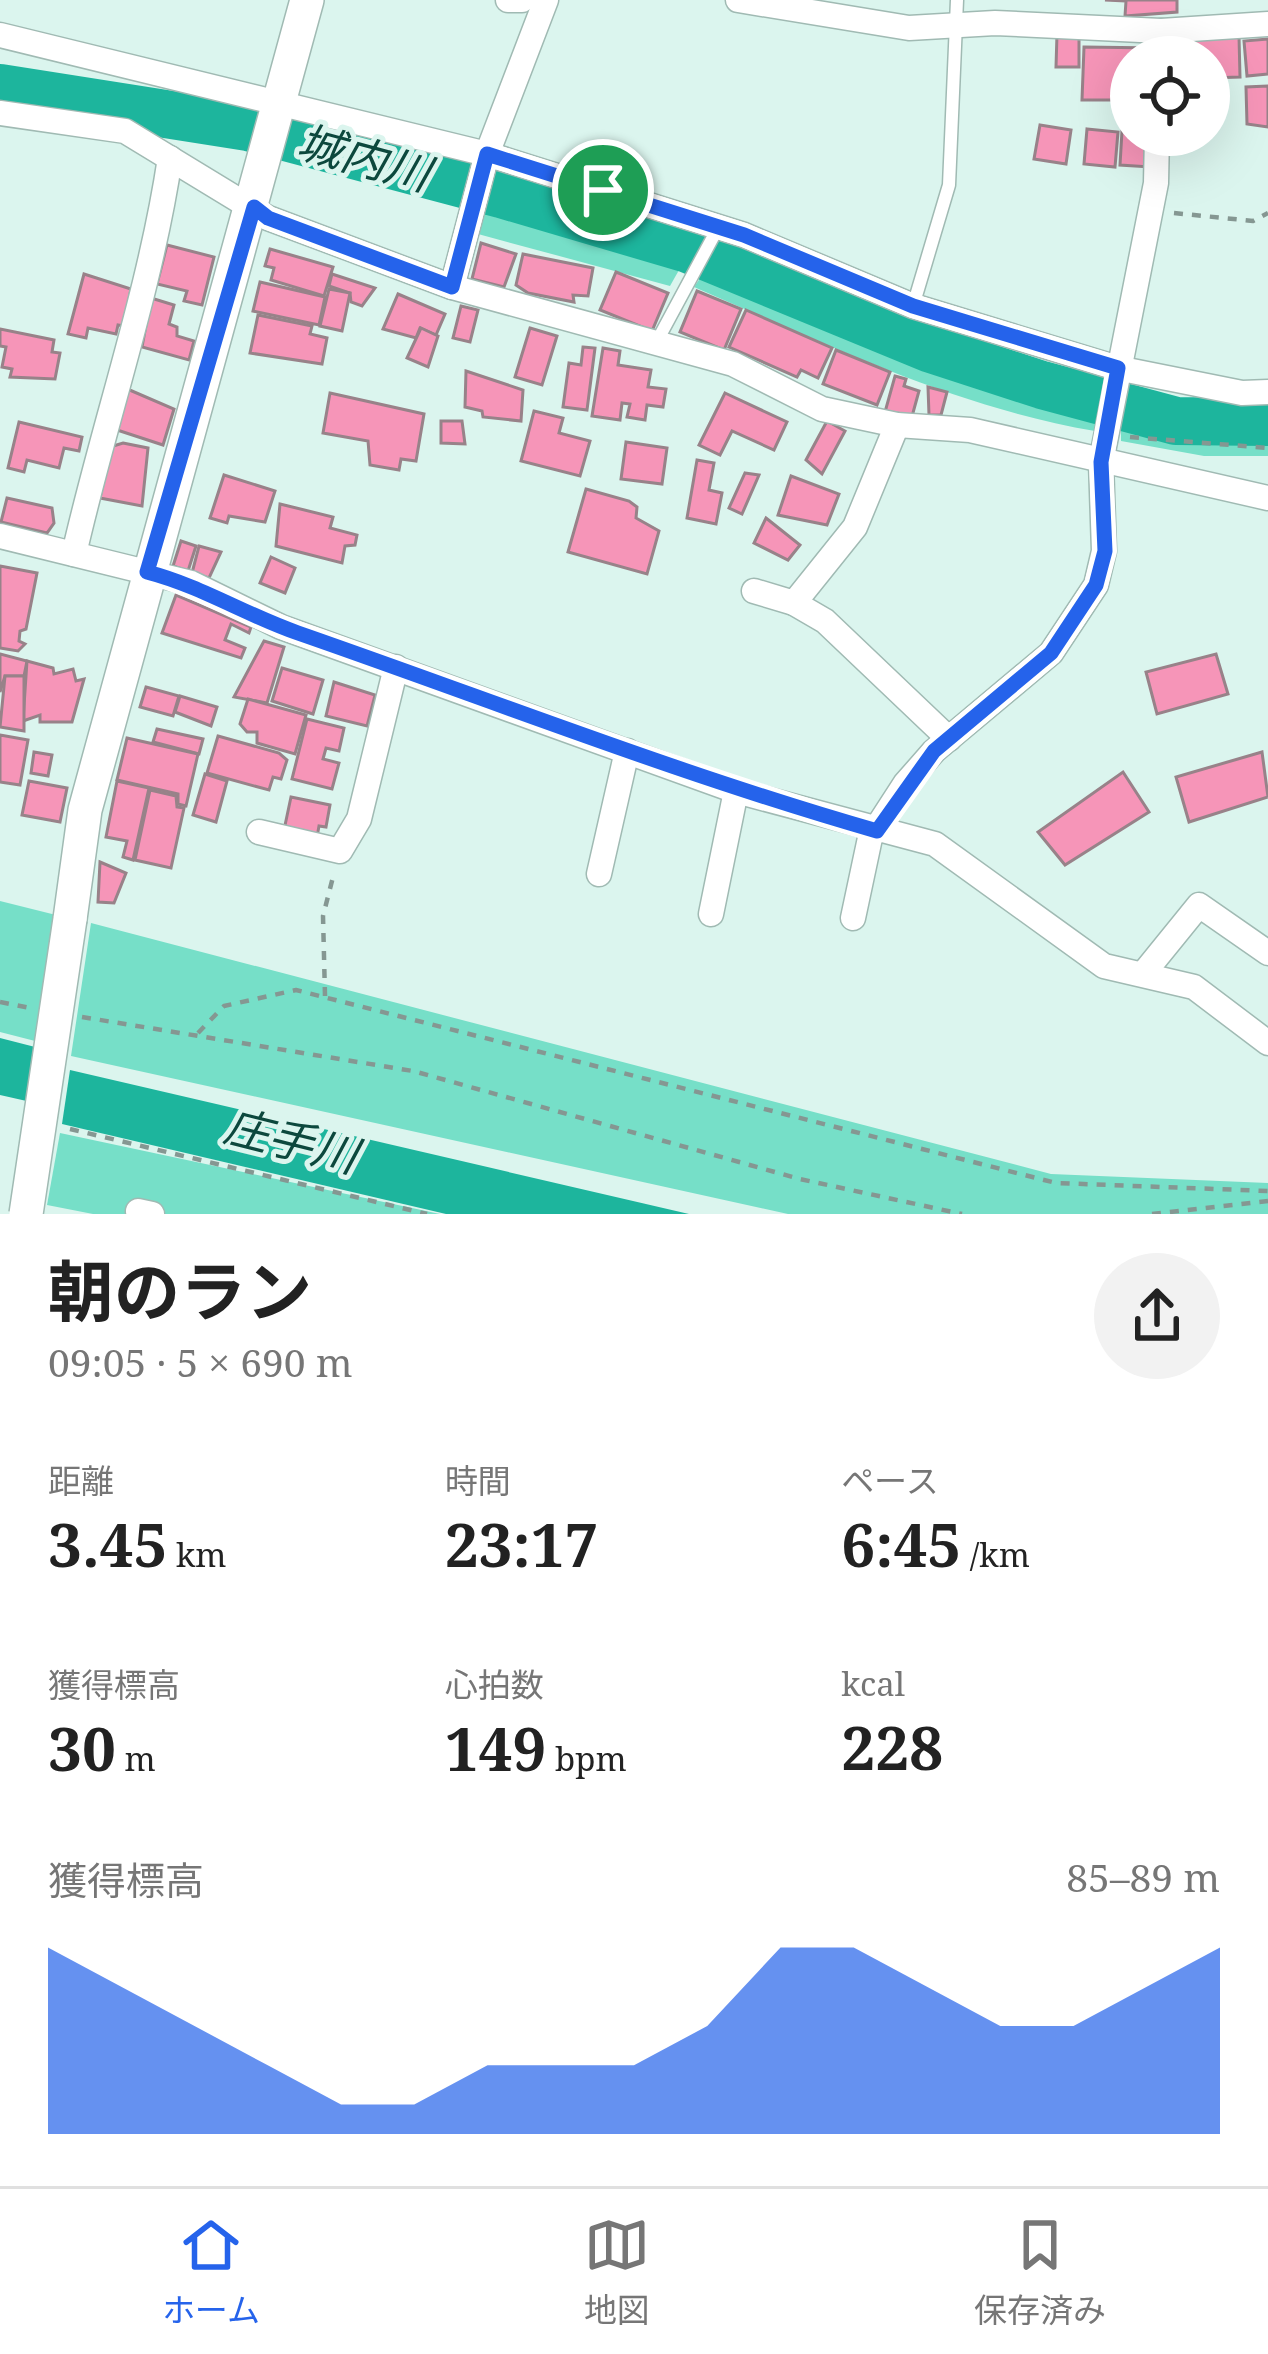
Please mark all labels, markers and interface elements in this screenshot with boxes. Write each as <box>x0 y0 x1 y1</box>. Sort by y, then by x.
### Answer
map controls <box>1110 36 1230 156</box>
button: locate <box>1110 36 1230 156</box>
water label: 城内川 <box>291 110 441 205</box>
pin <box>552 139 654 241</box>
icon: arrive <box>570 157 636 223</box>
water label: 庄手川 <box>218 1094 368 1186</box>
text: 朝のラン <box>48 1245 312 1335</box>
button: share <box>1094 1253 1220 1379</box>
text: 09:05 · 5 × 690 m <box>48 1335 353 1388</box>
text: 距離 <box>48 1458 114 1503</box>
text: 時間 <box>445 1458 511 1503</box>
text: ペース <box>841 1458 939 1503</box>
text: 3.45 <box>48 1503 167 1585</box>
text: 23:17 <box>445 1503 599 1585</box>
text: 6:45 <box>841 1503 961 1585</box>
text: km <box>167 1532 226 1577</box>
text: /km <box>961 1532 1030 1577</box>
text: kcal <box>841 1661 905 1706</box>
text: 獲得標高 <box>48 1662 180 1707</box>
text: 心拍数 <box>445 1662 544 1707</box>
text: 228 <box>841 1706 943 1788</box>
text: 30 <box>48 1707 116 1789</box>
text: 149 <box>445 1707 546 1789</box>
text: m <box>116 1736 156 1781</box>
text: bpm <box>546 1736 627 1781</box>
text: 85–89 m <box>1066 1850 1220 1903</box>
text: 獲得標高 <box>48 1853 204 1906</box>
tab: ホーム <box>162 2212 260 2332</box>
tab: 地図 <box>584 2212 650 2332</box>
tab: 保存済み <box>974 2212 1106 2332</box>

